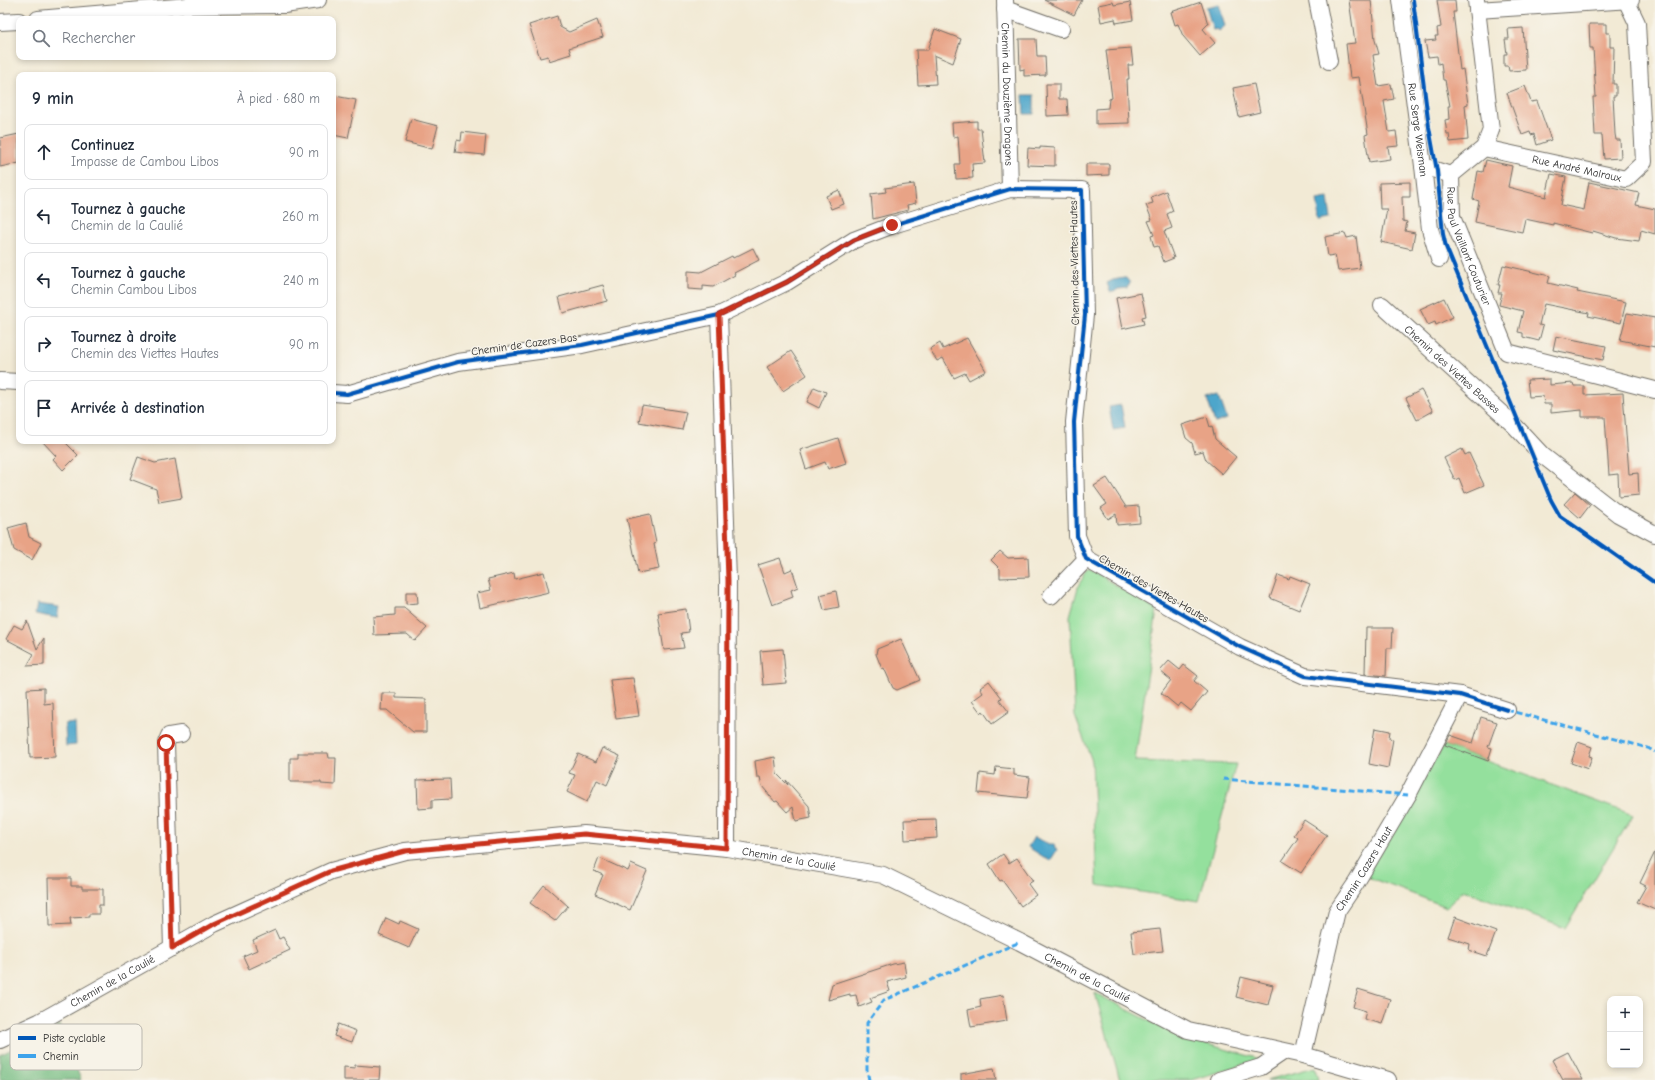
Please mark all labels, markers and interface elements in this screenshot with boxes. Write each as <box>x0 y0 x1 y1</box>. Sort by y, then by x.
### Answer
search box <box>16 16 336 60</box>
street label: Chemin du Douzième Dragons <box>999 22 1015 166</box>
icon: search <box>30 27 52 49</box>
text: Rechercher <box>62 29 135 47</box>
street label: Rue Serge Weisman <box>1405 82 1430 177</box>
text: 9 min <box>32 89 74 108</box>
text: À pied · 680 m <box>237 91 320 106</box>
text: Continuez <box>71 136 134 154</box>
icon: ahead <box>33 141 55 163</box>
text: 90 m <box>289 145 319 160</box>
street label: Rue André Malraux <box>1531 153 1623 185</box>
text: Impasse de Cambou Libos <box>71 154 219 169</box>
street label: Rue Paul Vaillant Couturier <box>1444 186 1494 308</box>
text: Tournez à gauche <box>71 200 185 218</box>
street label: Chemin des Viettes Hautes <box>1067 200 1082 326</box>
icon: left <box>33 205 55 227</box>
text: 260 m <box>282 209 319 224</box>
route end <box>883 216 901 234</box>
text: Chemin de la Caulié <box>71 218 183 233</box>
text: Tournez à gauche <box>71 264 185 282</box>
icon: left <box>33 269 55 291</box>
text: 240 m <box>283 273 319 288</box>
text: Chemin Cambou Libos <box>71 282 197 297</box>
street label: Chemin des Viettes Basses <box>1401 323 1503 416</box>
text: Tournez à droite <box>71 328 176 346</box>
street label: Chemin de Cazers Bas <box>470 331 578 358</box>
icon: right <box>33 333 55 355</box>
text: 90 m <box>289 337 319 352</box>
text: Chemin des Viettes Hautes <box>71 346 219 361</box>
icon: arrive <box>33 397 55 419</box>
text: Arrivée à destination <box>71 399 205 417</box>
street label: Chemin des Viettes Hautes <box>1096 552 1211 625</box>
route start <box>157 734 175 752</box>
street label: Chemin Cazers Haut <box>1333 823 1395 914</box>
street label: Chemin de la Caulié <box>741 845 837 874</box>
street label: Chemin de la Caulié <box>1042 950 1133 1006</box>
street label: Chemin de la Caulié <box>68 952 158 1010</box>
map controls <box>1607 996 1643 1068</box>
button: + <box>1607 996 1643 1032</box>
legend <box>10 1024 142 1070</box>
text: Piste cyclable <box>43 1032 106 1045</box>
button: − <box>1607 1032 1643 1068</box>
text: Chemin <box>43 1050 79 1063</box>

